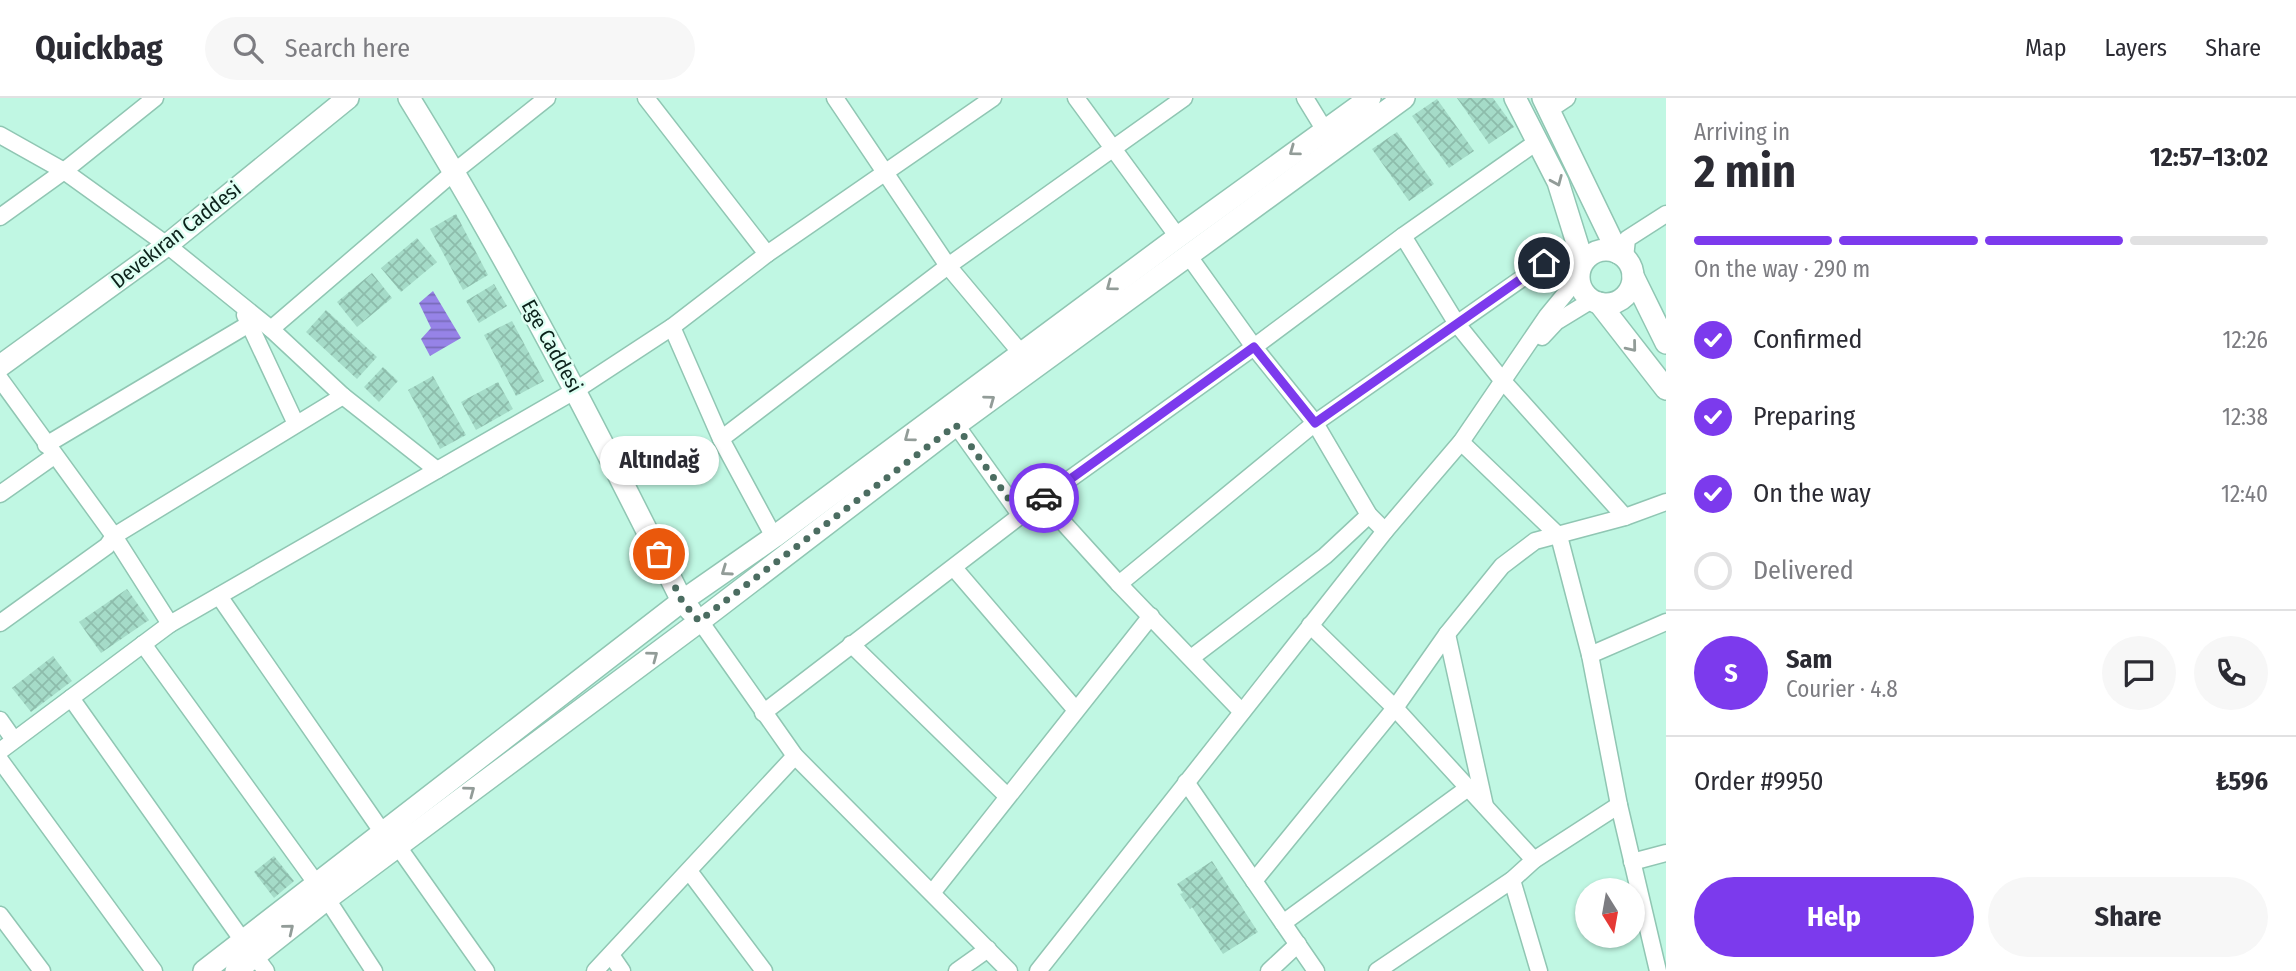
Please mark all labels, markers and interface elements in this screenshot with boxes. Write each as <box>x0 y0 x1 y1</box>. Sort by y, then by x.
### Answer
search box <box>205 17 695 80</box>
text: Quickbag <box>35 28 163 68</box>
icon: search <box>229 29 267 67</box>
text: Search here <box>285 33 410 64</box>
text: Map <box>2025 34 2067 62</box>
text: Layers <box>2105 34 2167 62</box>
text: Share <box>2205 34 2261 62</box>
text: Arriving in <box>1694 118 1790 146</box>
text: 12:57–13:02 <box>2150 142 2268 173</box>
one-way arrow <box>1290 143 1302 156</box>
text: 2 min <box>1694 144 1796 199</box>
one-way arrow <box>1549 173 1563 186</box>
street label: Devekıran Caddesi <box>106 176 246 294</box>
pin <box>1514 233 1574 293</box>
icon: home <box>1525 244 1563 282</box>
text: On the way · 290 m <box>1694 255 1870 283</box>
one-way arrow <box>1106 278 1119 291</box>
street label: Ege Caddesi <box>516 295 588 397</box>
icon: check <box>1694 321 1732 359</box>
text: Confirmed <box>1753 324 1863 355</box>
text: 12:26 <box>2222 326 2268 354</box>
one-way arrow <box>1623 339 1636 351</box>
one-way arrow <box>982 395 995 408</box>
icon: check <box>1694 398 1732 436</box>
text: Preparing <box>1753 401 1855 432</box>
text: 12:38 <box>2222 403 2268 431</box>
one-way arrow <box>904 428 917 441</box>
callout: Altındağ <box>600 435 718 484</box>
text: Altındağ <box>619 446 700 474</box>
courier <box>1009 463 1079 533</box>
icon: check <box>1694 475 1732 513</box>
text: On the way <box>1753 478 1871 509</box>
icon: car <box>1025 479 1063 517</box>
text: 12:40 <box>2221 480 2268 508</box>
pin <box>629 524 689 584</box>
icon: bag <box>640 535 678 573</box>
text: Delivered <box>1753 555 1854 586</box>
one-way arrow <box>721 563 734 575</box>
button: chat <box>2102 636 2176 710</box>
button: phone <box>2194 636 2268 710</box>
text: Sam <box>1786 644 1832 675</box>
one-way arrow <box>645 651 658 664</box>
text: S <box>1724 658 1738 689</box>
text: Courier · 4.8 <box>1786 675 1898 703</box>
text: Order #9950 <box>1694 766 1824 797</box>
text: ₺596 <box>2216 766 2268 797</box>
one-way arrow <box>462 787 475 799</box>
button: Help <box>1694 877 1974 957</box>
button: Share <box>1988 877 2268 957</box>
north arrow <box>1575 878 1645 948</box>
map controls <box>1575 878 1645 948</box>
one-way arrow <box>282 924 294 937</box>

